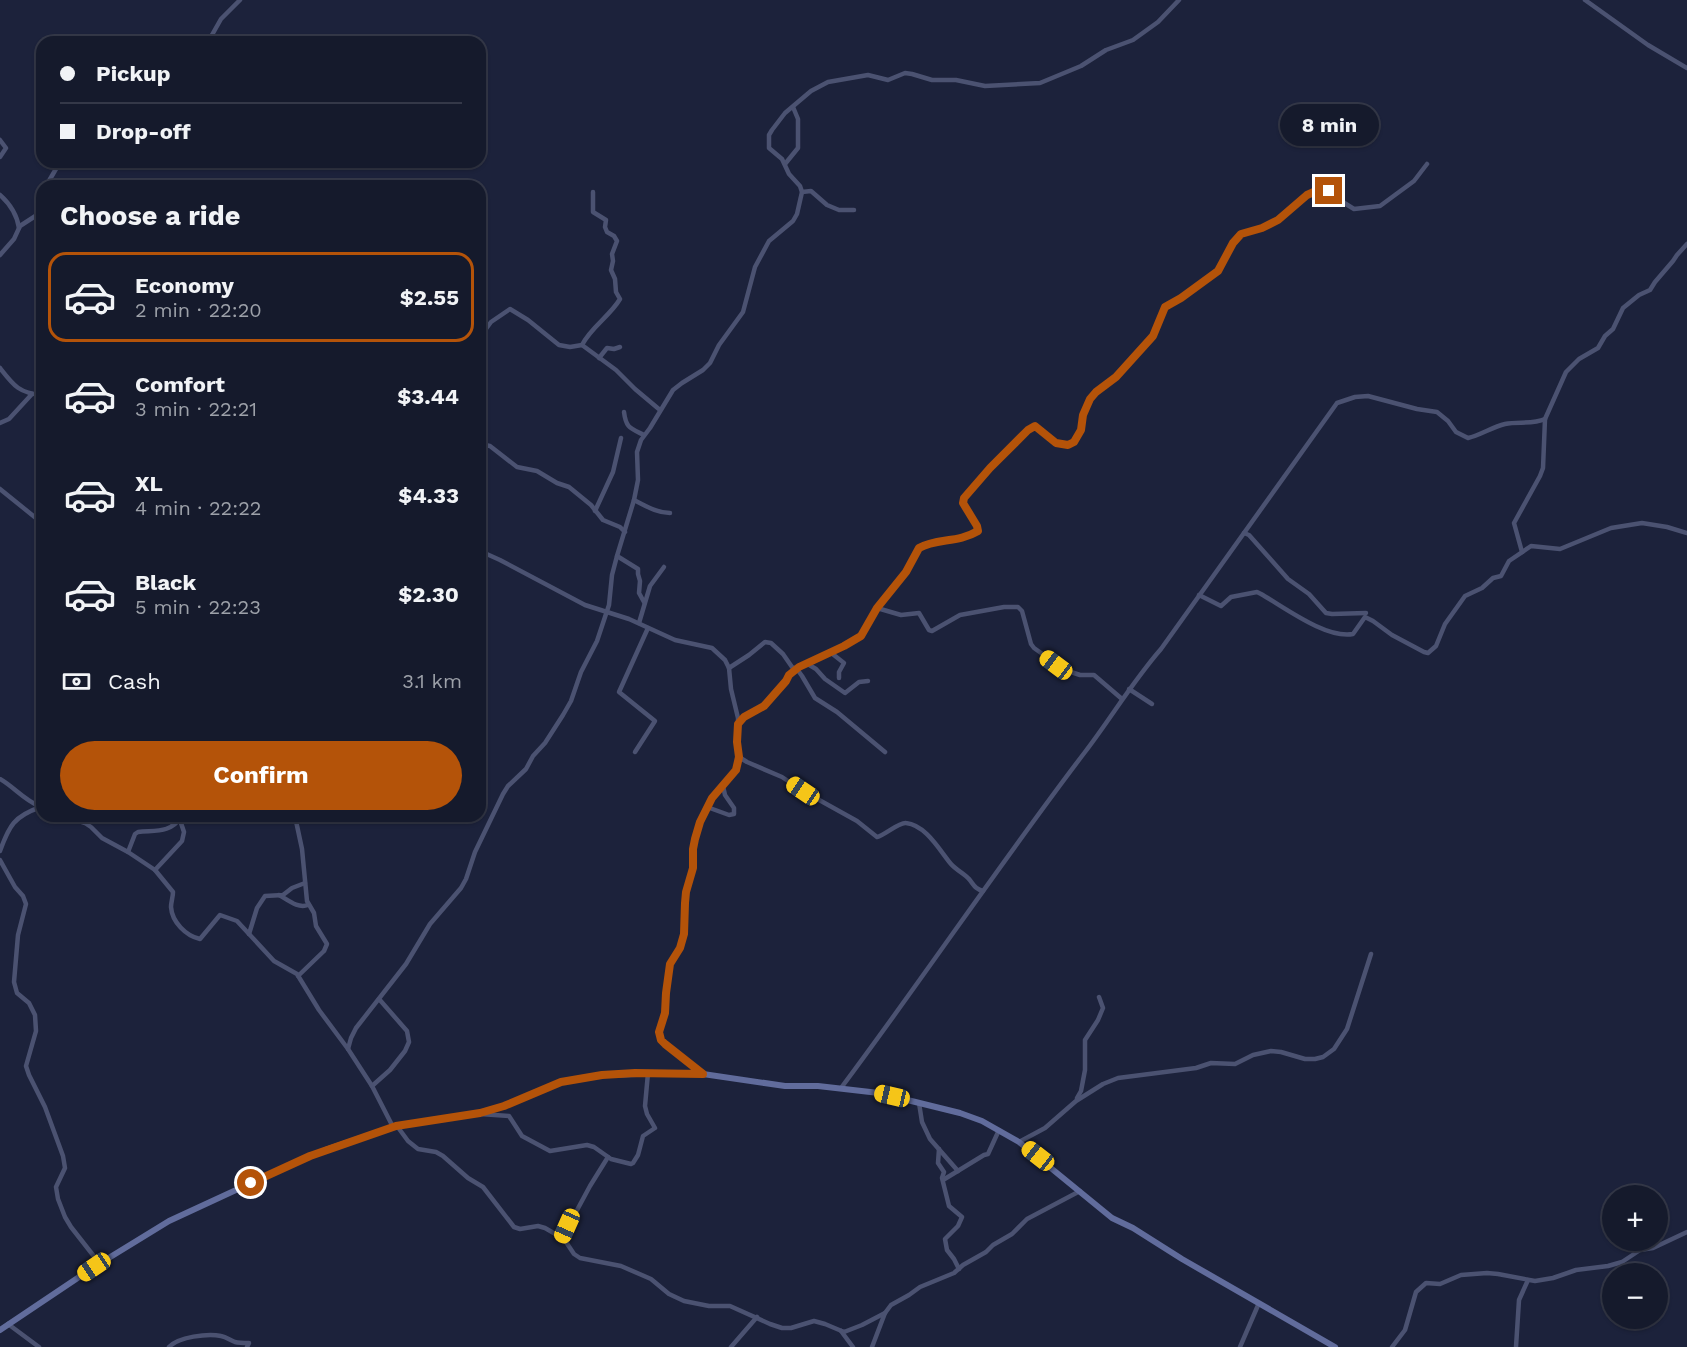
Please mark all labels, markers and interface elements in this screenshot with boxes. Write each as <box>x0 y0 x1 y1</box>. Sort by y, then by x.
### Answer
text: Pickup <box>96 61 171 86</box>
callout: 8 min <box>1280 104 1378 146</box>
text: 8 min <box>1302 113 1357 137</box>
text: Drop-off <box>96 119 191 144</box>
route end <box>1315 177 1342 204</box>
text: Choose a ride <box>60 200 240 232</box>
icon: car <box>63 270 117 324</box>
text: Economy <box>135 273 234 298</box>
text: $2.55 <box>400 285 459 310</box>
text: 2 min · 22:20 <box>135 298 262 322</box>
icon: car <box>63 369 117 423</box>
text: Comfort <box>135 372 225 397</box>
text: $3.44 <box>397 384 459 409</box>
text: 3 min · 22:21 <box>135 397 257 421</box>
icon: car <box>63 468 117 522</box>
text: XL <box>135 471 163 496</box>
text: $4.33 <box>398 483 459 508</box>
text: 4 min · 22:22 <box>135 496 262 520</box>
icon: car <box>63 567 117 621</box>
text: Black <box>135 570 196 595</box>
text: $2.30 <box>398 582 459 607</box>
text: 5 min · 22:23 <box>135 595 261 619</box>
car <box>1036 647 1076 683</box>
icon: cash <box>60 665 93 698</box>
text: Cash <box>108 669 161 694</box>
text: 3.1 km <box>402 669 462 693</box>
button: Confirm <box>60 741 462 810</box>
car <box>783 773 823 809</box>
car <box>872 1083 912 1109</box>
car <box>1018 1138 1058 1174</box>
route start <box>237 1169 264 1196</box>
map controls <box>1602 1185 1668 1329</box>
button: + <box>1602 1185 1668 1251</box>
car <box>551 1206 583 1246</box>
car <box>74 1249 114 1285</box>
button: − <box>1602 1263 1668 1329</box>

